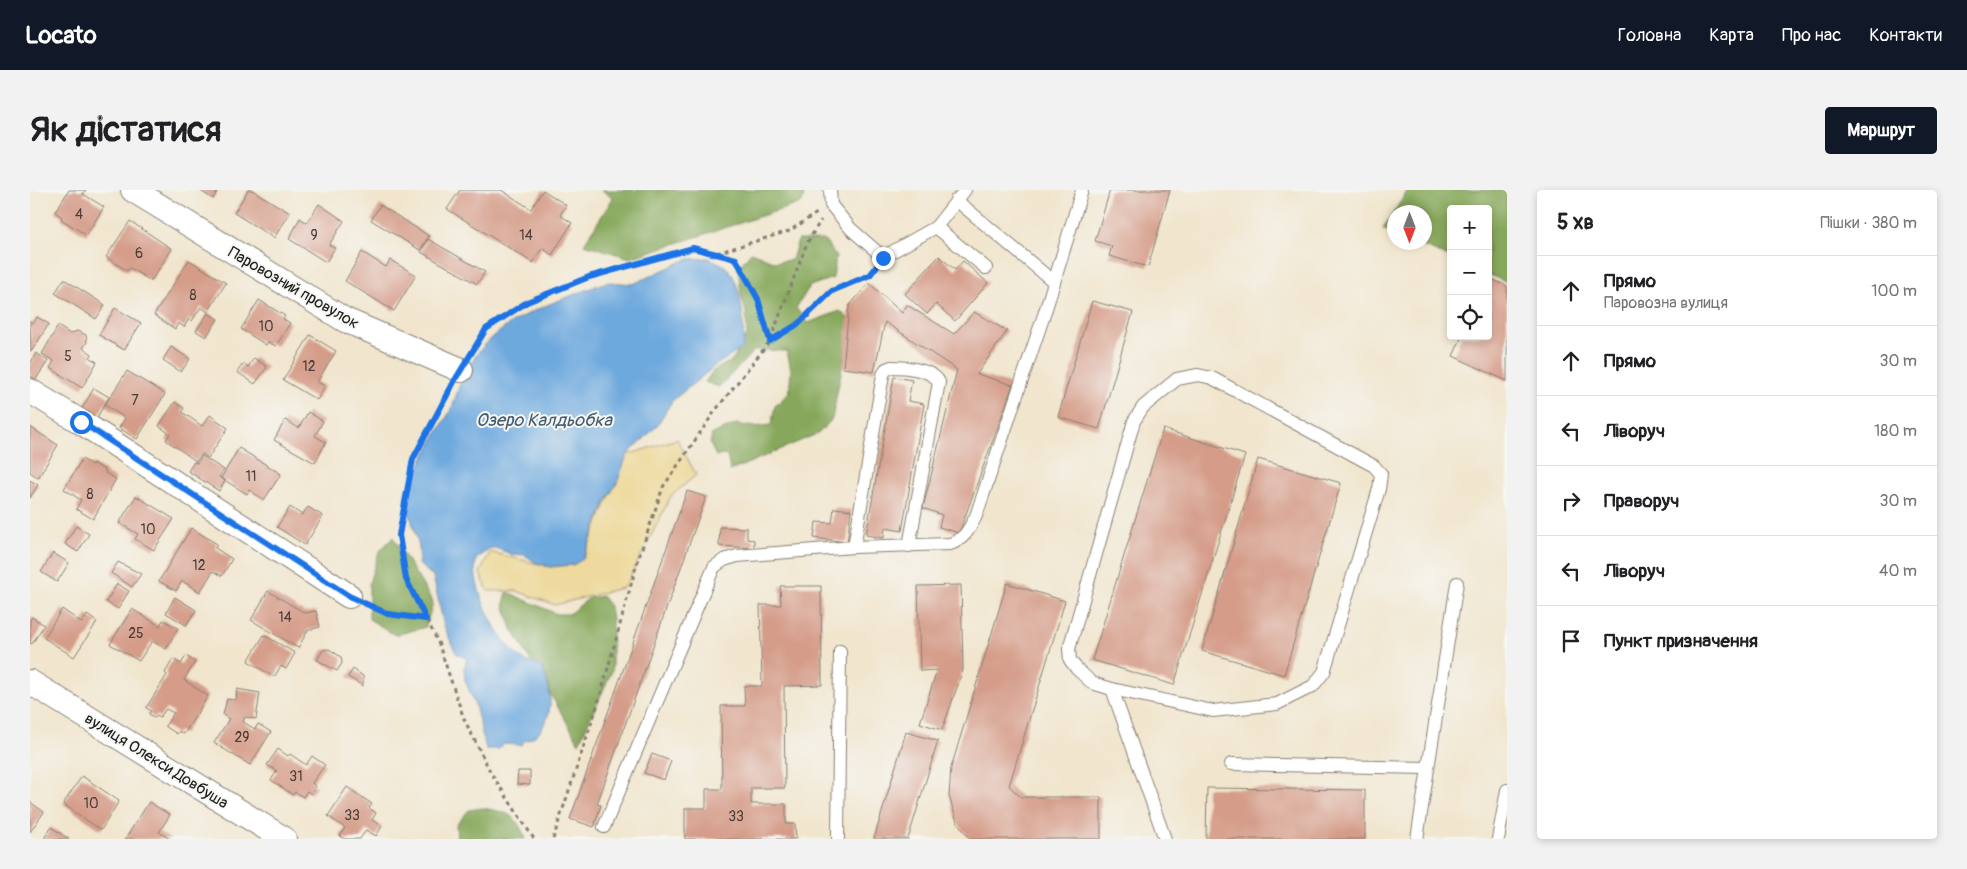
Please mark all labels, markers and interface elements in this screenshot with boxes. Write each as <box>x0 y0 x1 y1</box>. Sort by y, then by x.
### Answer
text: Locato <box>25 21 97 50</box>
text: Головна <box>1618 24 1681 47</box>
text: Карта <box>1709 24 1754 47</box>
text: Про нас <box>1782 24 1841 47</box>
text: Контакти <box>1869 24 1942 47</box>
button: Маршрут <box>1825 107 1937 154</box>
text: Як дістатися <box>30 108 221 152</box>
north arrow <box>1387 205 1432 250</box>
map controls <box>1447 205 1492 340</box>
button: + <box>1447 205 1492 250</box>
house number: 4 <box>75 206 83 223</box>
text: 5 хв <box>1557 209 1594 236</box>
text: Пішки · 380 m <box>1820 213 1917 233</box>
house number: 9 <box>310 227 318 244</box>
house number: 14 <box>519 227 533 244</box>
street label: Паровозний провулок <box>224 242 363 333</box>
house number: 6 <box>135 245 143 262</box>
route end <box>872 247 895 270</box>
button: − <box>1447 250 1492 295</box>
text: Прямо <box>1604 269 1656 293</box>
icon: ahead <box>1557 277 1585 305</box>
text: 100 m <box>1871 281 1917 301</box>
house number: 8 <box>189 287 197 304</box>
text: Паровозна вулиця <box>1604 293 1728 313</box>
button: locate <box>1447 295 1492 340</box>
house number: 10 <box>258 318 274 335</box>
icon: ahead <box>1557 347 1585 375</box>
house number: 5 <box>64 348 72 365</box>
text: Прямо <box>1604 349 1656 373</box>
text: 30 m <box>1879 351 1917 371</box>
house number: 12 <box>302 358 316 375</box>
house number: 7 <box>131 392 139 409</box>
water label: Озеро Калдьобка <box>476 409 614 432</box>
route start <box>70 411 93 434</box>
icon: left <box>1557 417 1585 445</box>
text: Ліворуч <box>1604 419 1665 443</box>
text: 180 m <box>1874 421 1917 441</box>
house number: 11 <box>246 468 256 485</box>
house number: 8 <box>86 486 94 503</box>
icon: right <box>1557 487 1585 515</box>
text: Праворуч <box>1604 489 1679 513</box>
text: 30 m <box>1879 491 1917 511</box>
house number: 10 <box>140 521 156 538</box>
house number: 12 <box>192 557 206 574</box>
icon: left <box>1557 557 1585 585</box>
text: Ліворуч <box>1604 559 1665 583</box>
text: 40 m <box>1879 561 1917 581</box>
house number: 14 <box>278 609 292 626</box>
house number: 25 <box>128 625 144 642</box>
icon: arrive <box>1557 627 1585 655</box>
text: Пункт призначення <box>1604 629 1758 653</box>
street label: вулиця Олекси Довбуша <box>81 709 232 813</box>
house number: 29 <box>234 729 250 746</box>
house number: 31 <box>289 768 303 785</box>
house number: 10 <box>83 795 99 812</box>
house number: 33 <box>344 807 360 824</box>
house number: 33 <box>728 808 744 825</box>

